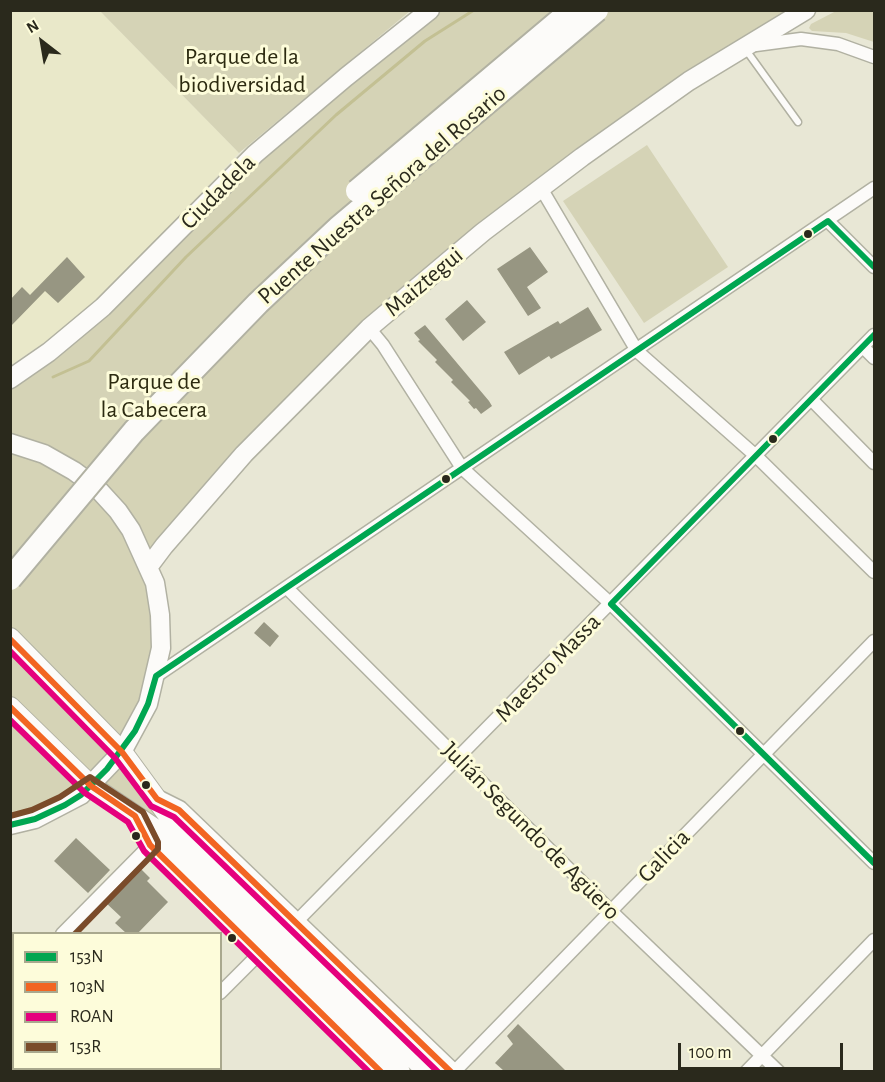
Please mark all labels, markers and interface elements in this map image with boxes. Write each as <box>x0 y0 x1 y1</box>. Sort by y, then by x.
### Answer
north arrow <box>12 12 72 72</box>
text: N <box>24 17 42 36</box>
park label: Parque de la biodiversidad <box>178 43 306 99</box>
street label: Puente Nuestra Señora del Rosario <box>252 79 512 311</box>
street label: Ciudadela <box>174 148 262 236</box>
unlabelled marker <box>802 228 814 240</box>
street label: Maiztegui <box>379 241 469 323</box>
park label: Parque de la Cabecera <box>101 368 207 424</box>
unlabelled marker <box>767 433 779 445</box>
unlabelled marker <box>440 473 452 485</box>
street label: Maestro Massa <box>489 608 607 728</box>
unlabelled marker <box>734 725 746 737</box>
street label: Julián Segundo de Agüero <box>436 736 626 926</box>
unlabelled marker <box>140 779 152 791</box>
street label: Galicia <box>632 823 696 889</box>
unlabelled marker <box>130 830 142 842</box>
legend <box>12 932 222 1070</box>
unlabelled marker <box>226 932 238 944</box>
text: 153N <box>70 948 103 966</box>
text: 103N <box>70 978 105 996</box>
text: ROAN <box>70 1008 114 1026</box>
scale bar <box>681 1031 846 1069</box>
text: 153R <box>70 1038 101 1056</box>
text: 100 m <box>689 1044 732 1062</box>

